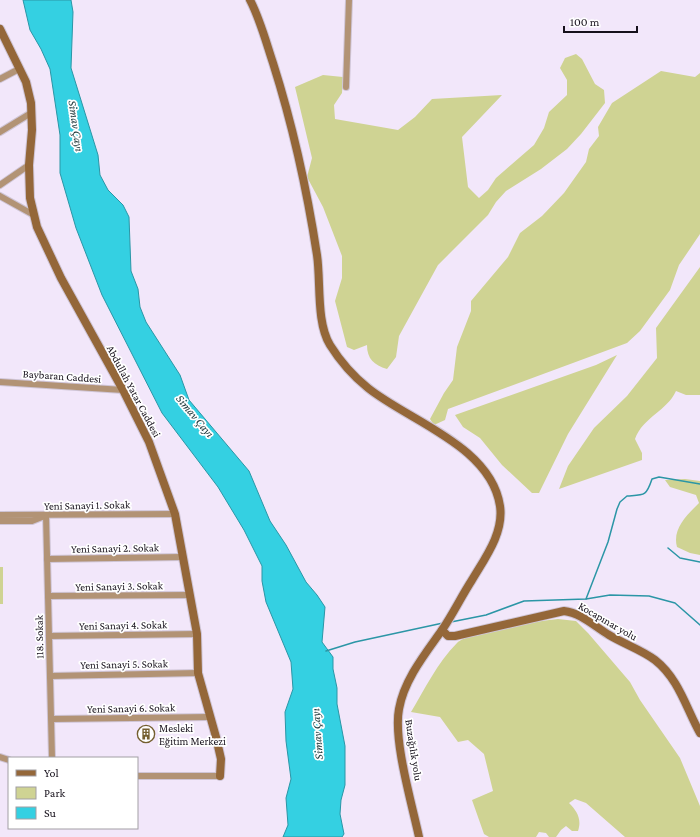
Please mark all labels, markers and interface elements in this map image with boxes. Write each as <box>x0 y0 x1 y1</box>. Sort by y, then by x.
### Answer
scale bar <box>564 8 637 34</box>
text: 100 m <box>570 15 600 29</box>
water label: Simav Çayı <box>65 100 87 152</box>
street label: Abdullah Yatar Caddesi <box>105 343 163 439</box>
street label: Baybaran Caddesi <box>22 367 102 386</box>
water label: Simav Çayı <box>173 392 217 440</box>
street label: Yeni Sanayi 1. Sokak <box>44 498 131 513</box>
street label: Yeni Sanayi 2. Sokak <box>71 541 160 556</box>
street label: Yeni Sanayi 3. Sokak <box>75 579 164 594</box>
street label: Kocapınar yolu <box>576 599 640 644</box>
street label: 118. Sokak <box>33 614 45 659</box>
street label: Yeni Sanayi 4. Sokak <box>79 618 168 633</box>
street label: Yeni Sanayi 5. Sokak <box>80 657 169 672</box>
street label: Yeni Sanayi 6. Sokak <box>87 701 176 716</box>
water label: Simav Çayı <box>308 708 326 760</box>
street label: Buzağılık yolu <box>402 718 425 782</box>
place label: Mesleki Eğitim Merkezi <box>159 722 226 748</box>
building icon: Mesleki Eğitim Merkezi <box>136 724 156 744</box>
legend <box>8 757 138 829</box>
text: Yol <box>44 766 59 780</box>
text: Park <box>44 786 66 800</box>
text: Su <box>44 806 57 820</box>

